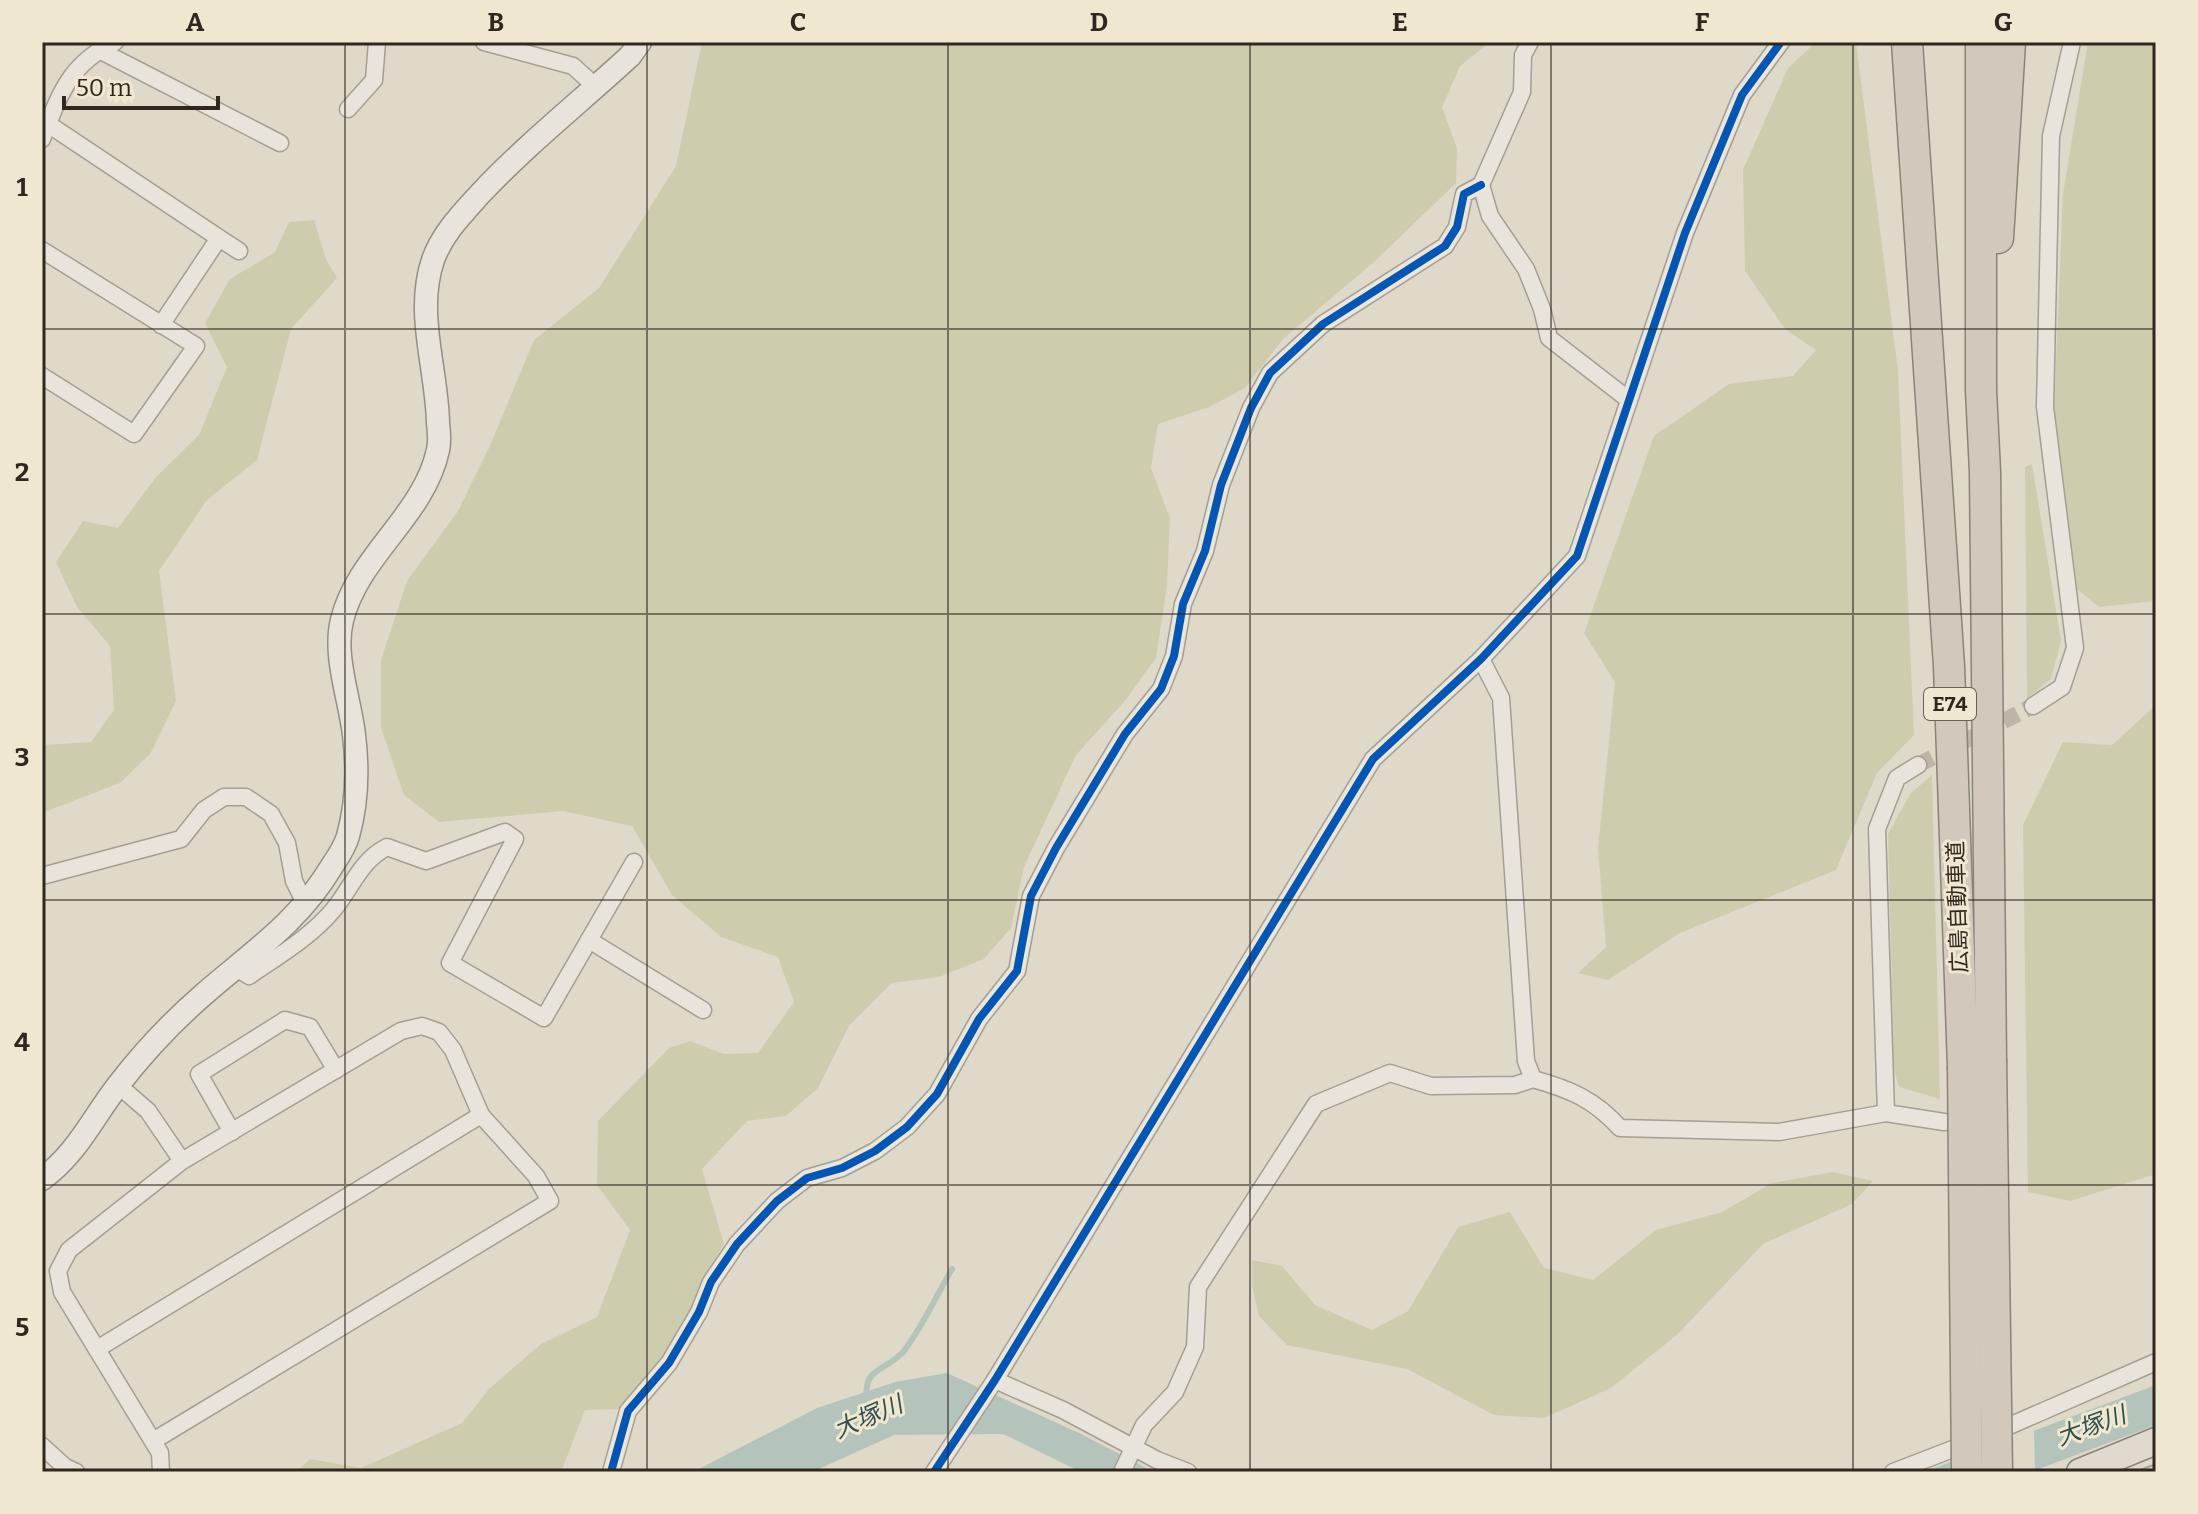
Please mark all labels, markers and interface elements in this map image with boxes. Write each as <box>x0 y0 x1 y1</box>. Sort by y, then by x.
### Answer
text: A <box>186 7 205 38</box>
text: B <box>488 7 504 38</box>
text: C <box>790 7 806 38</box>
text: D <box>1090 7 1108 38</box>
text: E <box>1392 7 1408 38</box>
text: F <box>1695 7 1710 38</box>
text: G <box>1994 7 2013 38</box>
scale bar <box>64 60 218 110</box>
text: 50 m <box>76 74 132 102</box>
text: 1 <box>16 172 28 203</box>
text: 2 <box>15 457 29 488</box>
road number: E74 <box>1924 688 1976 720</box>
text: 3 <box>15 742 29 773</box>
street label: 広島自動車道 <box>1942 841 1973 973</box>
text: 4 <box>14 1027 30 1058</box>
text: 5 <box>15 1312 29 1343</box>
water label: 大塚川 <box>829 1389 909 1444</box>
water label: 大塚川 <box>2052 1400 2132 1451</box>

